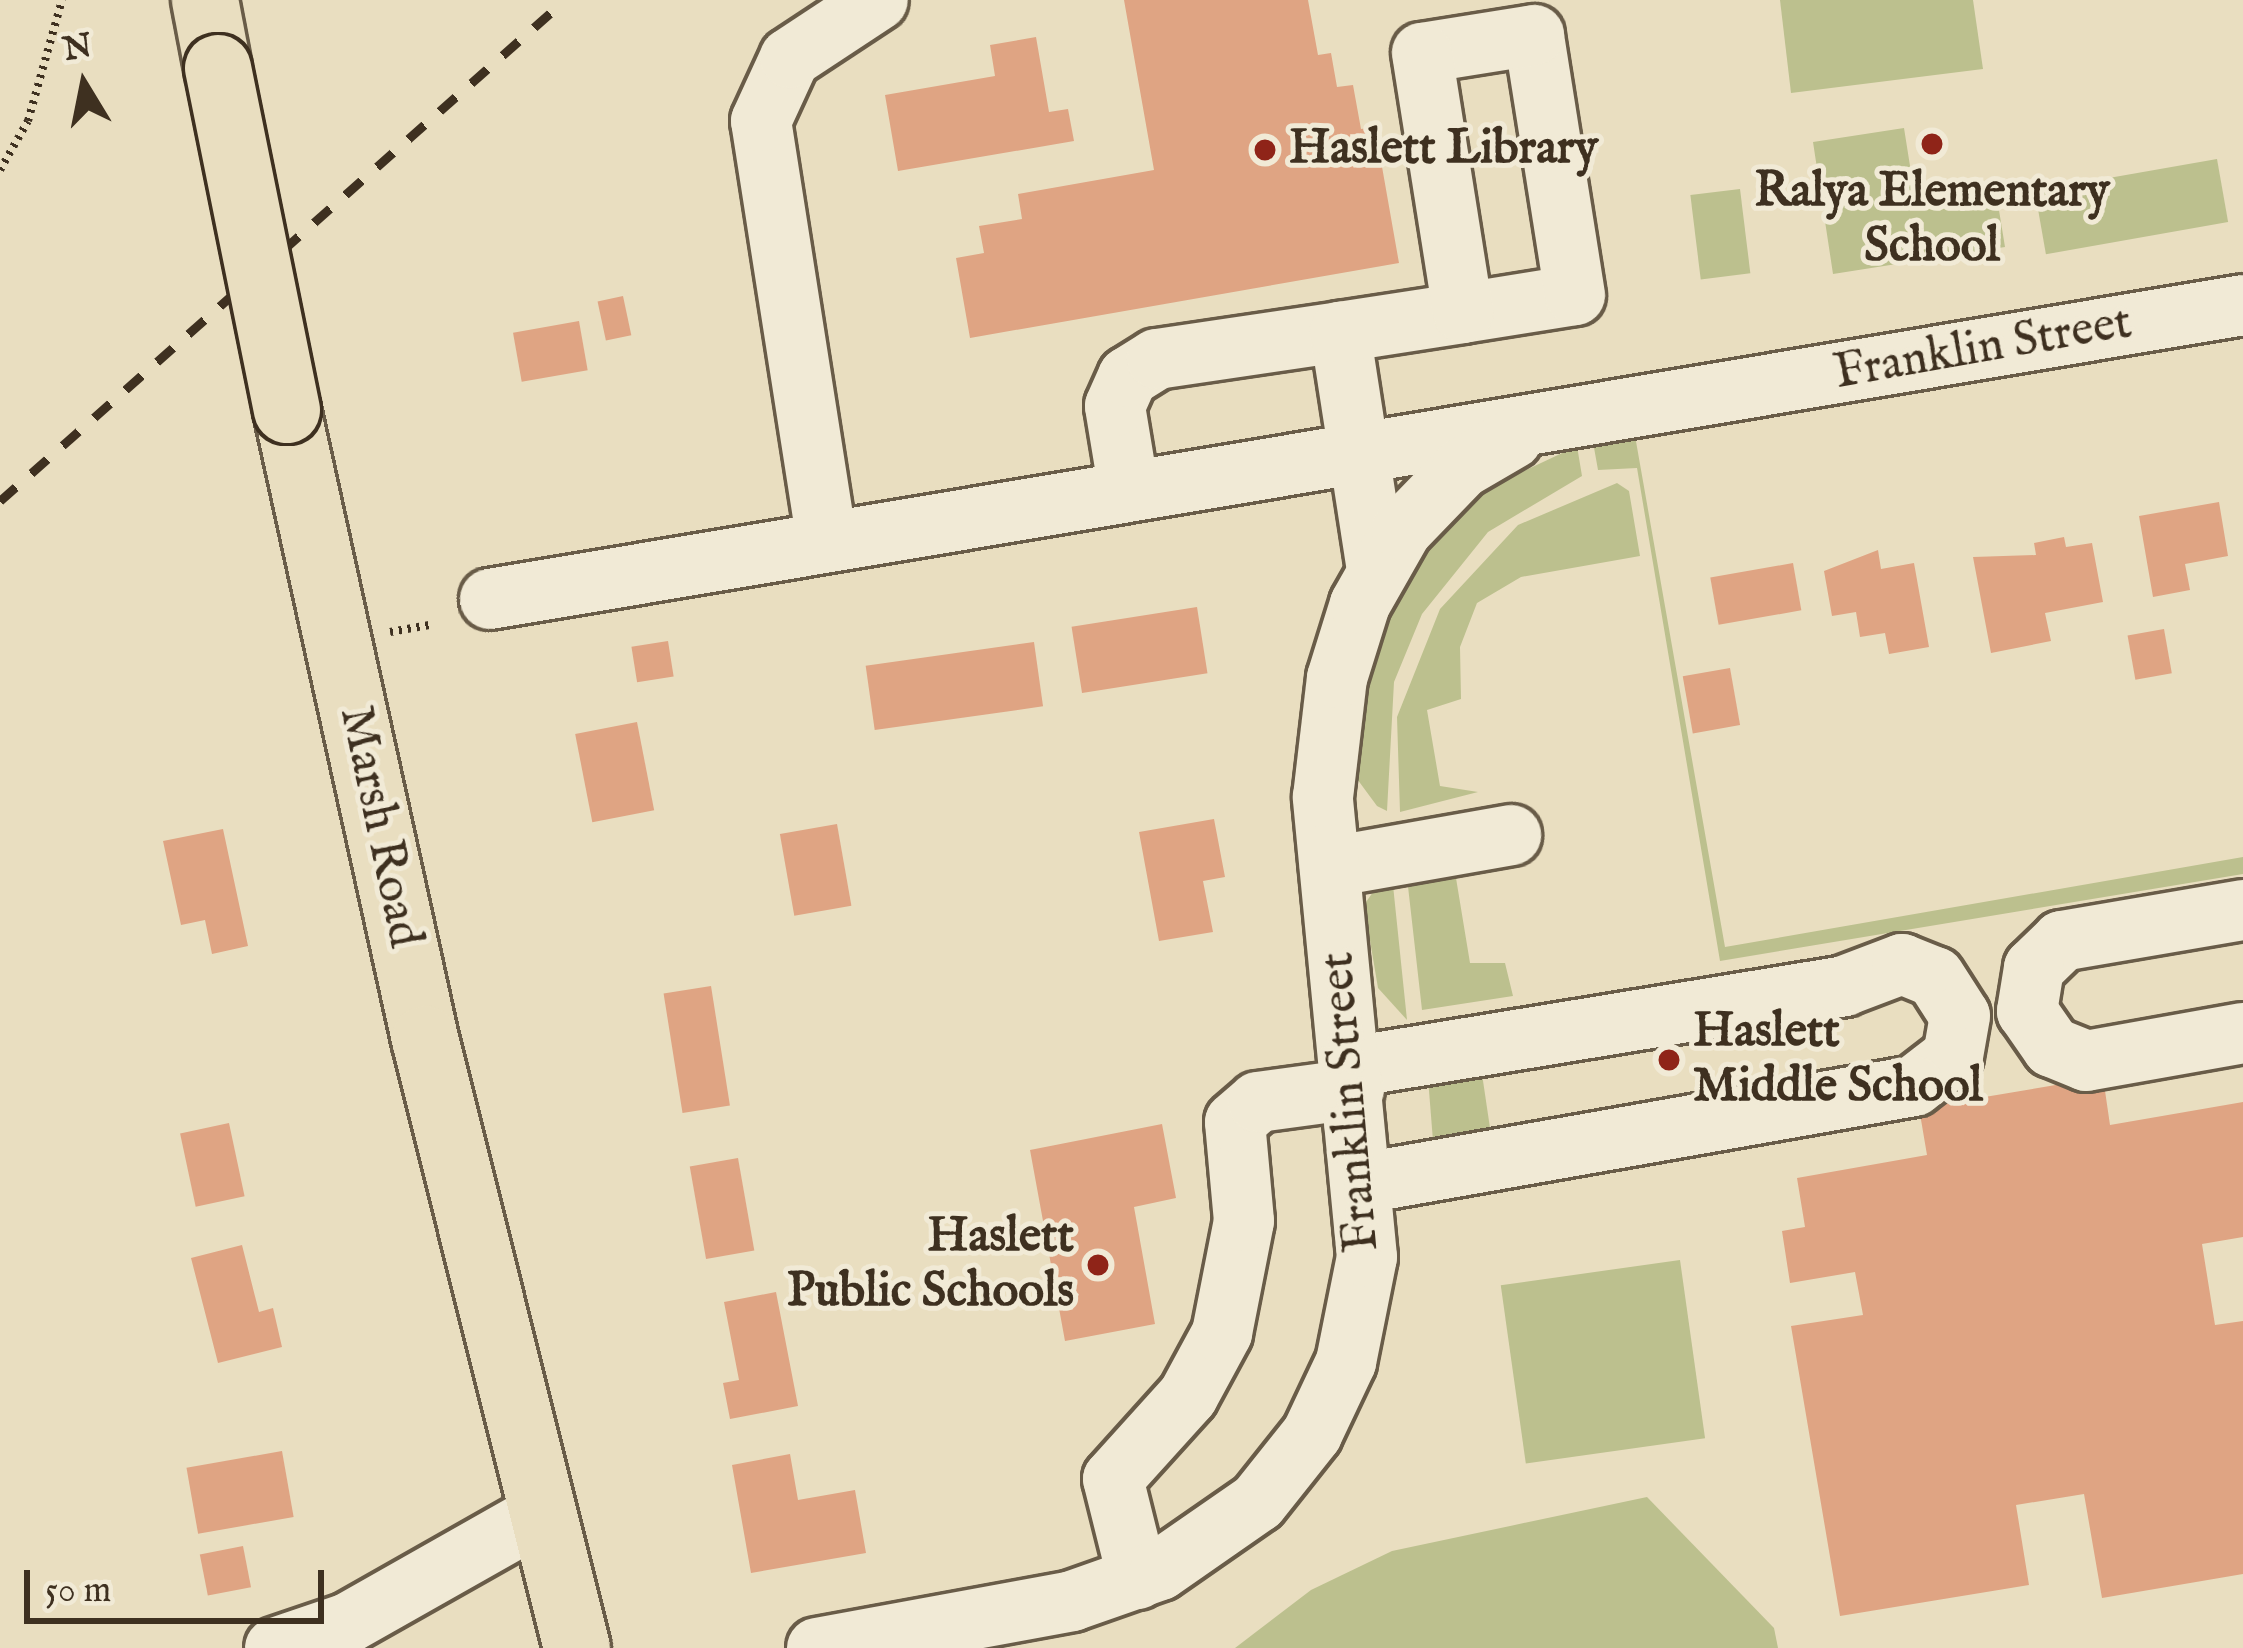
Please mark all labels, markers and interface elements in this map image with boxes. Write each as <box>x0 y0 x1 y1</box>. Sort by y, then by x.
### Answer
north arrow <box>24 24 144 144</box>
text: N <box>60 25 95 72</box>
place label: Haslett Library <box>1289 121 1598 179</box>
marker: Ralya Elementary School <box>1919 131 1945 157</box>
marker: Haslett Library <box>1252 137 1278 163</box>
place label: Ralya Elementary School <box>1754 163 2110 276</box>
street label: Franklin Street <box>1830 295 2136 403</box>
street label: Marsh Road <box>325 701 433 953</box>
street label: Franklin Street <box>1309 950 1393 1254</box>
place label: Haslett Middle School <box>1693 1003 1983 1116</box>
marker: Haslett Middle School <box>1656 1047 1682 1073</box>
place label: Haslett Public Schools <box>787 1208 1074 1321</box>
marker: Haslett Public Schools <box>1085 1252 1111 1278</box>
scale bar <box>30 1546 330 1620</box>
text: 50 m <box>45 1568 111 1614</box>

